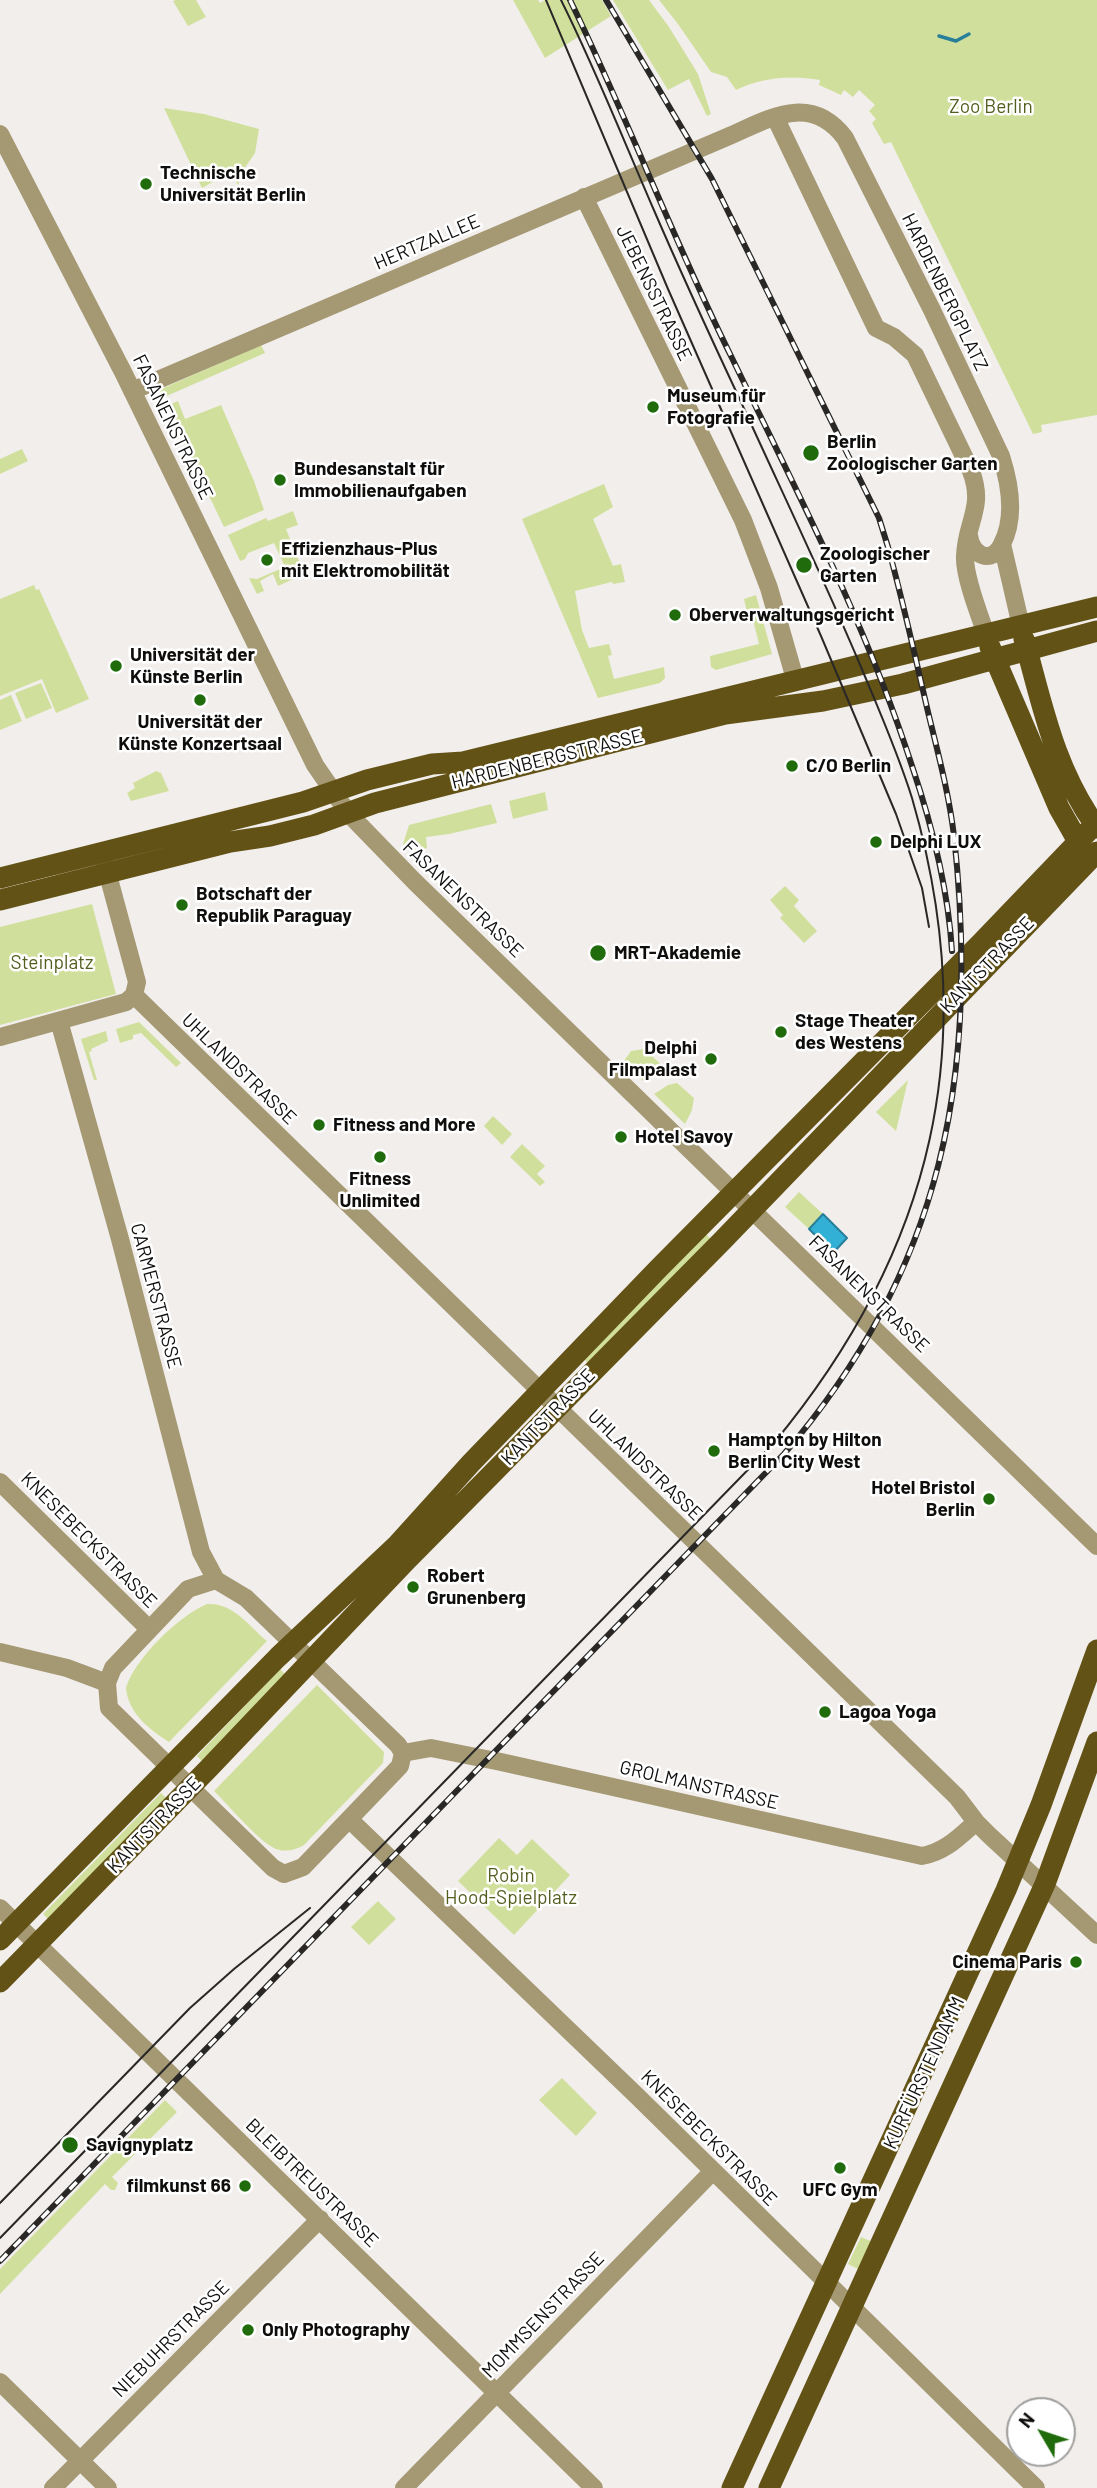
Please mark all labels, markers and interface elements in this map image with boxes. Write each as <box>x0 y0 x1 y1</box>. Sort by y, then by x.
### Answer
park label: Zoo Berlin <box>949 96 1033 118</box>
place label: Technische Universität Berlin <box>160 162 306 206</box>
marker: Technische Universität Berlin <box>138 176 154 192</box>
street label: HERTZALLEE <box>371 209 483 275</box>
street label: HARDENBERGPLATZ <box>897 209 993 375</box>
street label: JEBENSSTRASSE <box>611 221 697 365</box>
street label: FASANENSTRASSE <box>128 351 218 503</box>
place label: Museum für Fotografie <box>667 385 766 429</box>
marker: Museum für Fotografie <box>645 399 661 415</box>
place label: Berlin Zoologischer Garten <box>827 431 998 475</box>
marker: Berlin Zoologischer Garten <box>801 443 821 463</box>
place label: Bundesanstalt für Immobilienaufgaben <box>294 458 467 502</box>
marker: Bundesanstalt für Immobilienaufgaben <box>272 472 288 488</box>
place label: Effizienzhaus-Plus mit Elektromobilität <box>281 538 450 582</box>
place label: Zoologischer Garten <box>820 543 930 587</box>
marker: Effizienzhaus-Plus mit Elektromobilität <box>259 552 275 568</box>
marker: Zoologischer Garten <box>794 555 814 575</box>
place label: Oberverwaltungsgericht <box>689 604 894 626</box>
marker: Oberverwaltungsgericht <box>667 607 683 623</box>
place label: Universität der Künste Berlin <box>130 644 255 688</box>
marker: Universität der Künste Berlin <box>108 658 124 674</box>
marker: Universität der Künste Konzertsaal <box>192 692 208 708</box>
place label: Universität der Künste Konzertsaal <box>118 711 282 755</box>
street label: HARDENBERGSTRASSE <box>449 724 645 794</box>
place label: C/O Berlin <box>806 755 891 777</box>
marker: C/O Berlin <box>784 758 800 774</box>
place label: Delphi LUX <box>890 831 981 853</box>
marker: Delphi LUX <box>868 834 884 850</box>
street label: FASANENSTRASSE <box>398 836 528 962</box>
place label: Botschaft der Republik Paraguay <box>196 883 352 927</box>
marker: Botschaft der Republik Paraguay <box>174 897 190 913</box>
street label: KANTSTRASSE <box>935 912 1039 1018</box>
place label: MRT-Akademie <box>614 942 741 964</box>
marker: MRT-Akademie <box>588 943 608 963</box>
park label: Steinplatz <box>11 952 93 974</box>
street label: UHLANDSTRASSE <box>177 1009 301 1129</box>
place label: Stage Theater des Westens <box>795 1010 915 1054</box>
marker: Stage Theater des Westens <box>773 1024 789 1040</box>
place label: Delphi Filmpalast <box>609 1037 697 1081</box>
marker: Delphi Filmpalast <box>703 1051 719 1067</box>
place label: Fitness and More <box>333 1114 476 1136</box>
marker: Fitness and More <box>311 1117 327 1133</box>
place label: Hotel Savoy <box>635 1126 733 1148</box>
marker: Hotel Savoy <box>613 1129 629 1145</box>
marker: Fitness Unlimited <box>372 1149 388 1165</box>
place label: Fitness Unlimited <box>340 1168 420 1212</box>
street label: CARMERSTRASSE <box>126 1221 186 1371</box>
street label: FASANENSTRASSE <box>804 1231 934 1357</box>
street label: KANTSTRASSE <box>496 1364 600 1470</box>
street label: UHLANDSTRASSE <box>583 1405 707 1525</box>
place label: Hampton by Hilton Berlin City West <box>728 1429 882 1473</box>
marker: Hampton by Hilton Berlin City West <box>706 1443 722 1459</box>
street label: KNESEBECKSTRASSE <box>16 1467 162 1613</box>
place label: Hotel Bristol Berlin <box>871 1477 975 1521</box>
marker: Hotel Bristol Berlin <box>981 1491 997 1507</box>
place label: Robert Grunenberg <box>427 1565 526 1609</box>
marker: Robert Grunenberg <box>405 1579 421 1595</box>
place label: Lagoa Yoga <box>839 1701 936 1723</box>
marker: Lagoa Yoga <box>817 1704 833 1720</box>
street label: GROLMANSTRASSE <box>617 1756 781 1814</box>
street label: KANTSTRASSE <box>102 1772 206 1878</box>
park label: Robin Hood-Spielplatz <box>445 1865 577 1909</box>
place label: Cinema Paris <box>952 1951 1062 1973</box>
marker: Cinema Paris <box>1068 1954 1084 1970</box>
street label: KURFÜRSTENDAMM <box>879 1993 969 2153</box>
street label: KNESEBECKSTRASSE <box>636 2065 782 2211</box>
street label: BLEIBTREUSTRASSE <box>241 2114 383 2252</box>
place label: Savignyplatz <box>86 2134 193 2156</box>
marker: Savignyplatz <box>60 2135 80 2155</box>
marker: UFC Gym <box>832 2160 848 2176</box>
place label: filmkunst 66 <box>127 2175 231 2197</box>
marker: filmkunst 66 <box>237 2178 253 2194</box>
place label: UFC Gym <box>803 2179 877 2201</box>
street label: MOMMSENSTRASSE <box>477 2247 609 2383</box>
street label: NIEBUHRSTRASSE <box>108 2276 234 2402</box>
place label: Only Photography <box>262 2319 410 2341</box>
marker: Only Photography <box>240 2322 256 2338</box>
north arrow <box>1006 2397 1076 2467</box>
text: N <box>1013 2408 1039 2432</box>

